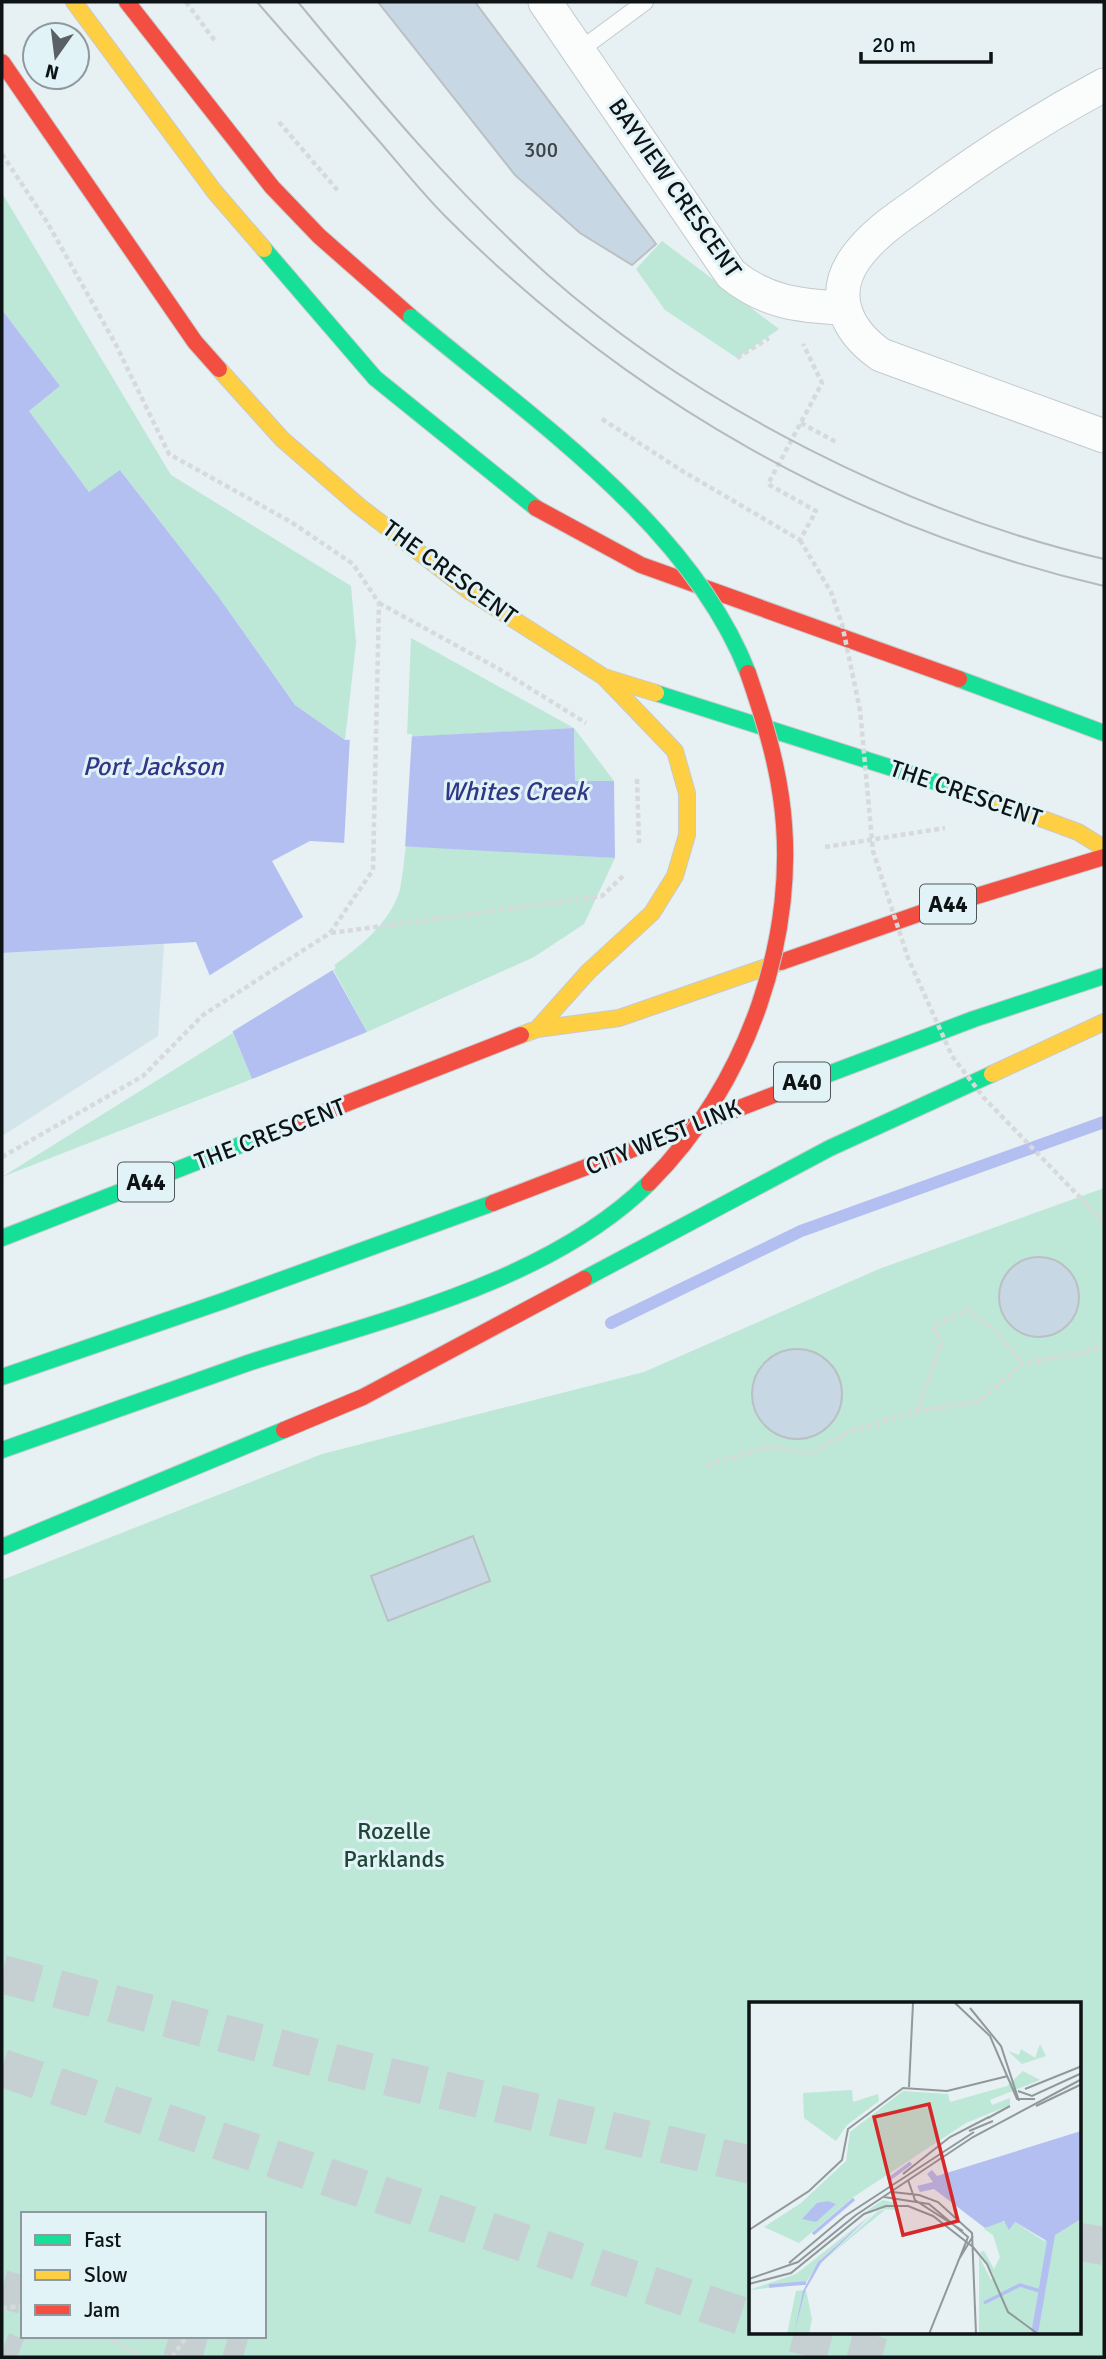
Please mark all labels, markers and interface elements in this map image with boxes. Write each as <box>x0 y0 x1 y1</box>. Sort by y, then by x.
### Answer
north arrow <box>21 21 91 91</box>
scale bar <box>861 21 990 65</box>
text: 20 m <box>872 32 916 58</box>
text: N <box>43 58 61 85</box>
street label: BAYVIEW CRESCENT <box>602 93 748 284</box>
house number: 300 <box>524 137 558 163</box>
street label: THE CRESCENT <box>377 513 523 631</box>
water label: Port Jackson <box>83 751 224 783</box>
street label: THE CRESCENT <box>886 753 1046 833</box>
water label: Whites Creek <box>442 776 590 808</box>
road number: A44 <box>920 884 976 923</box>
road number: A40 <box>774 1063 830 1102</box>
street label: THE CRESCENT <box>191 1091 350 1176</box>
street label: CITY WEST LINK <box>581 1092 745 1182</box>
road number: A44 <box>118 1162 174 1202</box>
park label: Rozelle Parklands <box>343 1816 445 1874</box>
inset map <box>749 2002 1082 2334</box>
legend <box>21 2212 266 2338</box>
text: Fast <box>84 2227 121 2253</box>
text: Slow <box>84 2262 128 2288</box>
text: Jam <box>84 2297 120 2323</box>

